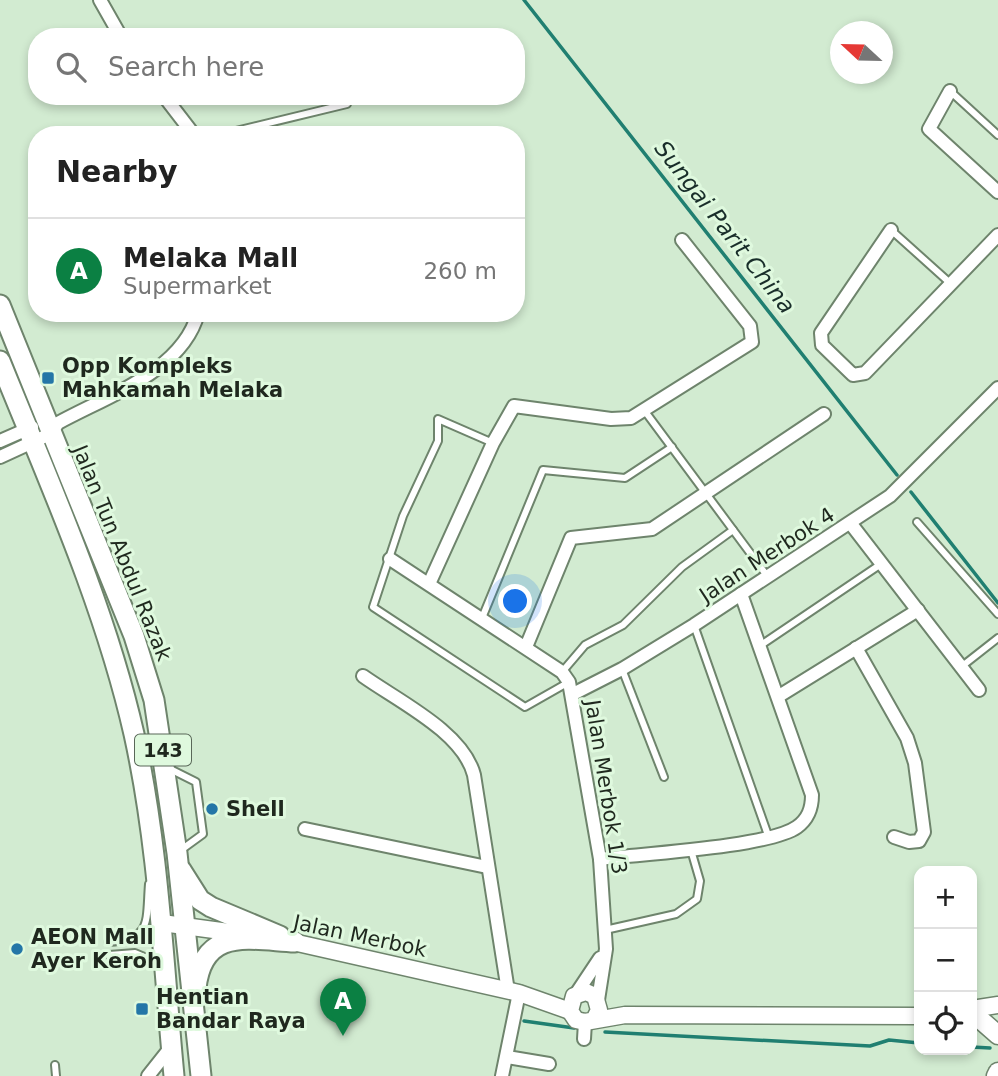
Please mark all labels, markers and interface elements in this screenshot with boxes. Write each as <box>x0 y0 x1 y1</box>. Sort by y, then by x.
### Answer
north arrow <box>830 21 893 84</box>
search box <box>28 28 525 105</box>
icon: search <box>52 48 90 86</box>
text: Search here <box>108 52 264 82</box>
water label: Sungai Parit China <box>649 135 801 319</box>
text: Nearby <box>56 154 178 189</box>
text: Melaka Mall <box>123 243 298 273</box>
text: A <box>70 258 88 284</box>
text: 260 m <box>423 258 497 284</box>
text: Supermarket <box>123 273 272 299</box>
place label: Opp Kompleks Mahkamah Melaka <box>62 354 283 402</box>
marker: Opp Kompleks Mahkamah Melaka <box>40 370 56 386</box>
street label: Jalan Tun Abdul Razak <box>67 440 177 665</box>
street label: Jalan Merbok 4 <box>693 503 839 609</box>
your location <box>498 584 532 618</box>
street label: Jalan Merbok 1/3 <box>580 696 632 876</box>
road number: 143 <box>135 734 191 765</box>
place label: Shell <box>226 797 285 821</box>
marker: Shell <box>204 801 220 817</box>
map controls <box>914 866 977 1055</box>
button: + <box>914 866 977 929</box>
street label: Jalan Merbok <box>289 910 430 962</box>
place label: AEON Mall Ayer Keroh <box>31 925 162 973</box>
button: − <box>914 929 977 992</box>
marker: AEON Mall Ayer Keroh <box>9 941 25 957</box>
pin: A <box>320 978 366 1036</box>
place label: Hentian Bandar Raya <box>156 985 306 1033</box>
button: locate <box>914 992 977 1055</box>
marker: Hentian Bandar Raya <box>134 1001 150 1017</box>

